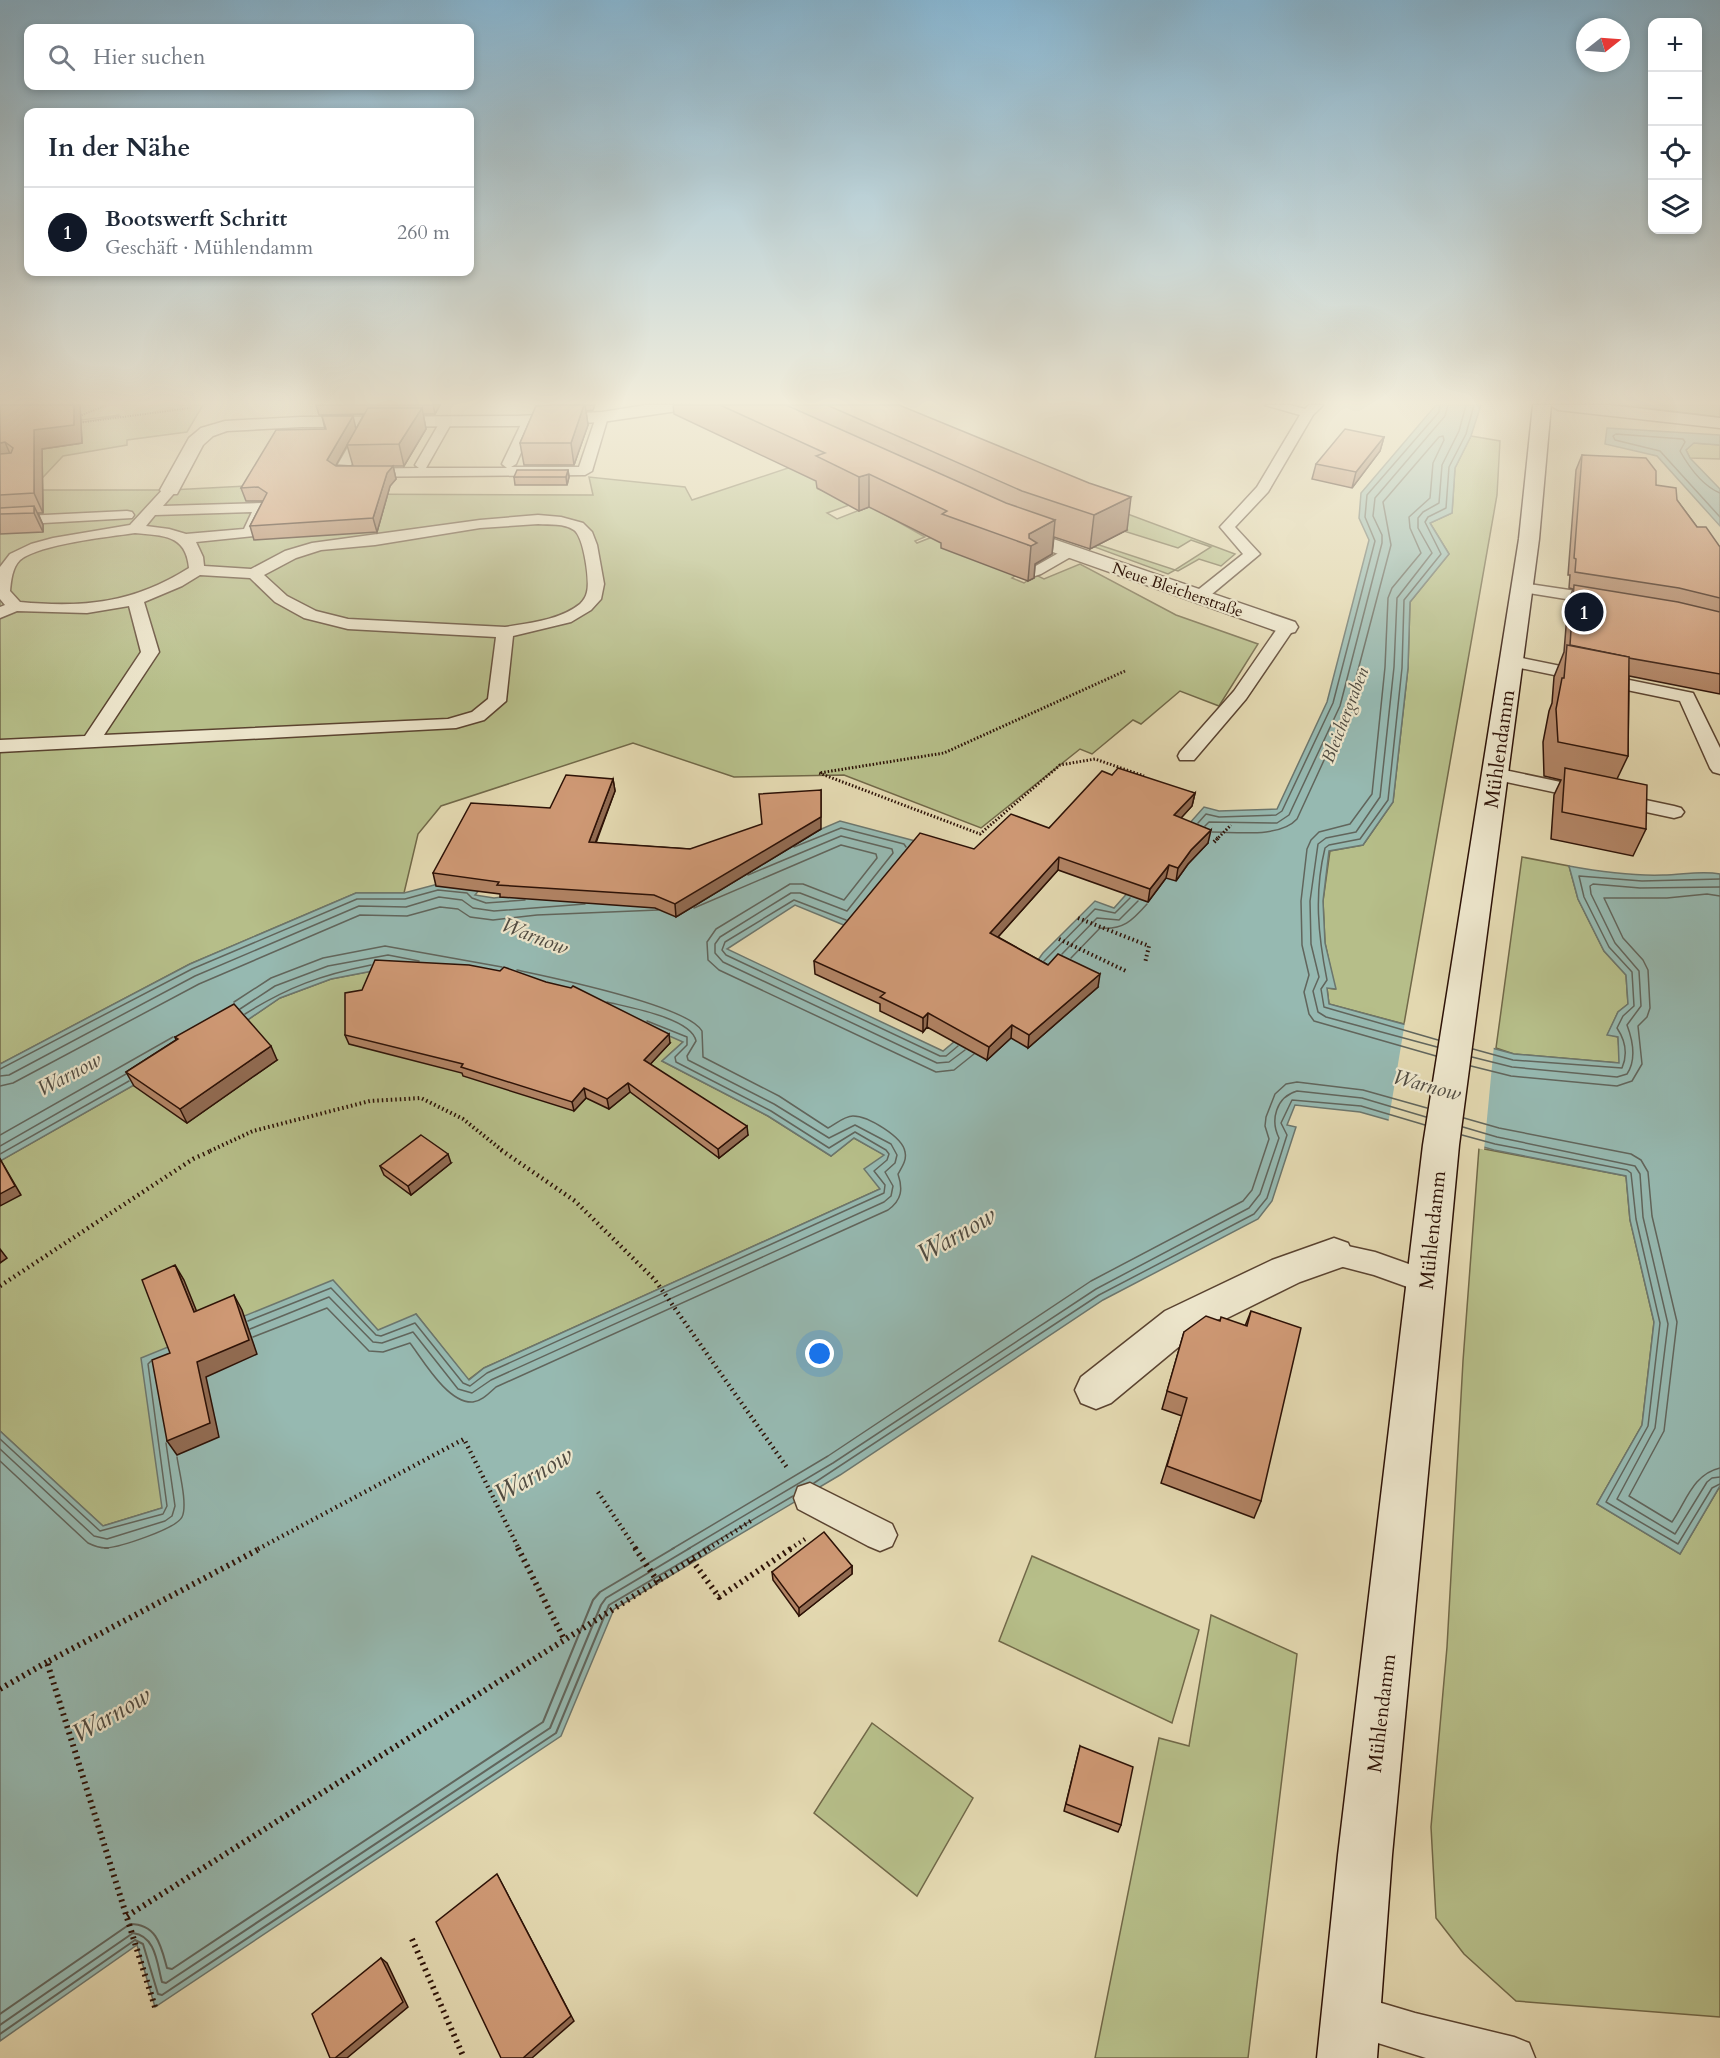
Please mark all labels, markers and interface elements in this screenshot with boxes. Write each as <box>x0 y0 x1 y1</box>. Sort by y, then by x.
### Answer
north arrow <box>1576 18 1630 72</box>
map controls <box>1648 18 1702 234</box>
button: + <box>1648 18 1702 72</box>
search box <box>24 24 474 90</box>
icon: search <box>45 41 78 74</box>
text: Hier suchen <box>93 42 206 72</box>
button: − <box>1648 72 1702 126</box>
button: locate <box>1648 126 1702 180</box>
text: In der Nähe <box>48 130 190 165</box>
button: layers <box>1648 180 1702 234</box>
text: Bootswerft Schritt <box>105 204 287 234</box>
text: 1 <box>62 219 73 246</box>
text: 260 m <box>397 219 450 246</box>
text: Geschäft · Mühlendamm <box>105 234 313 261</box>
street label: Neue Bleicherstraße <box>1109 557 1246 623</box>
pin: 1 <box>1564 590 1604 634</box>
water label: Bleichergraben <box>1316 664 1375 767</box>
street label: Mühlendamm <box>1478 688 1521 810</box>
water label: Warnow <box>497 910 573 963</box>
water label: Warnow <box>32 1045 107 1104</box>
water label: Warnow <box>1390 1062 1465 1109</box>
street label: Mühlendamm <box>1413 1169 1452 1291</box>
water label: Warnow <box>910 1197 1003 1271</box>
your location <box>805 1339 834 1368</box>
water label: Warnow <box>487 1437 580 1511</box>
street label: Mühlendamm <box>1361 1652 1402 1774</box>
water label: Warnow <box>65 1677 158 1751</box>

